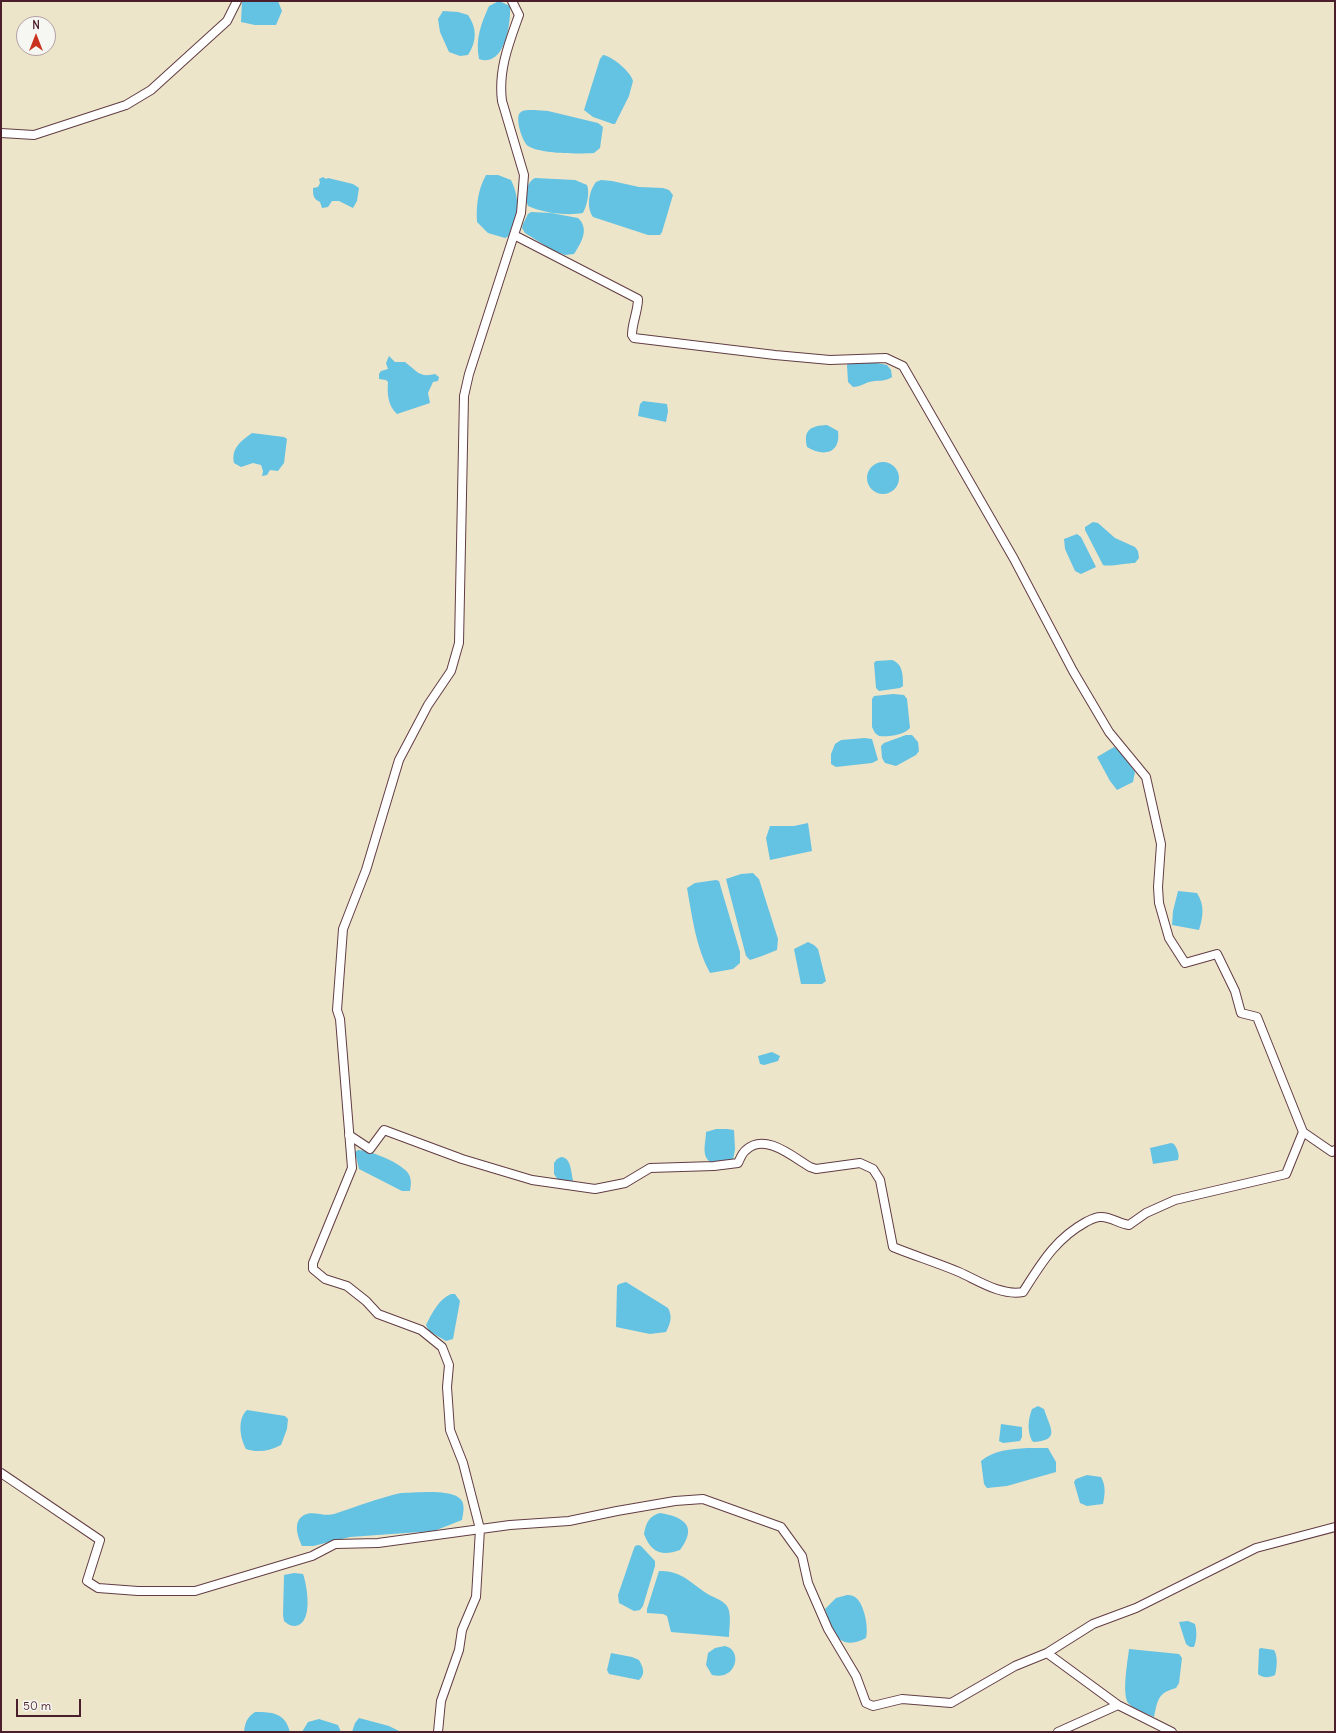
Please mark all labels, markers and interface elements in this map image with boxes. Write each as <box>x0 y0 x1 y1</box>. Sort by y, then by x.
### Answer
north arrow <box>16 16 56 56</box>
text: N <box>32 18 40 32</box>
scale bar <box>18 1691 83 1717</box>
text: 50 m <box>23 1698 51 1713</box>

